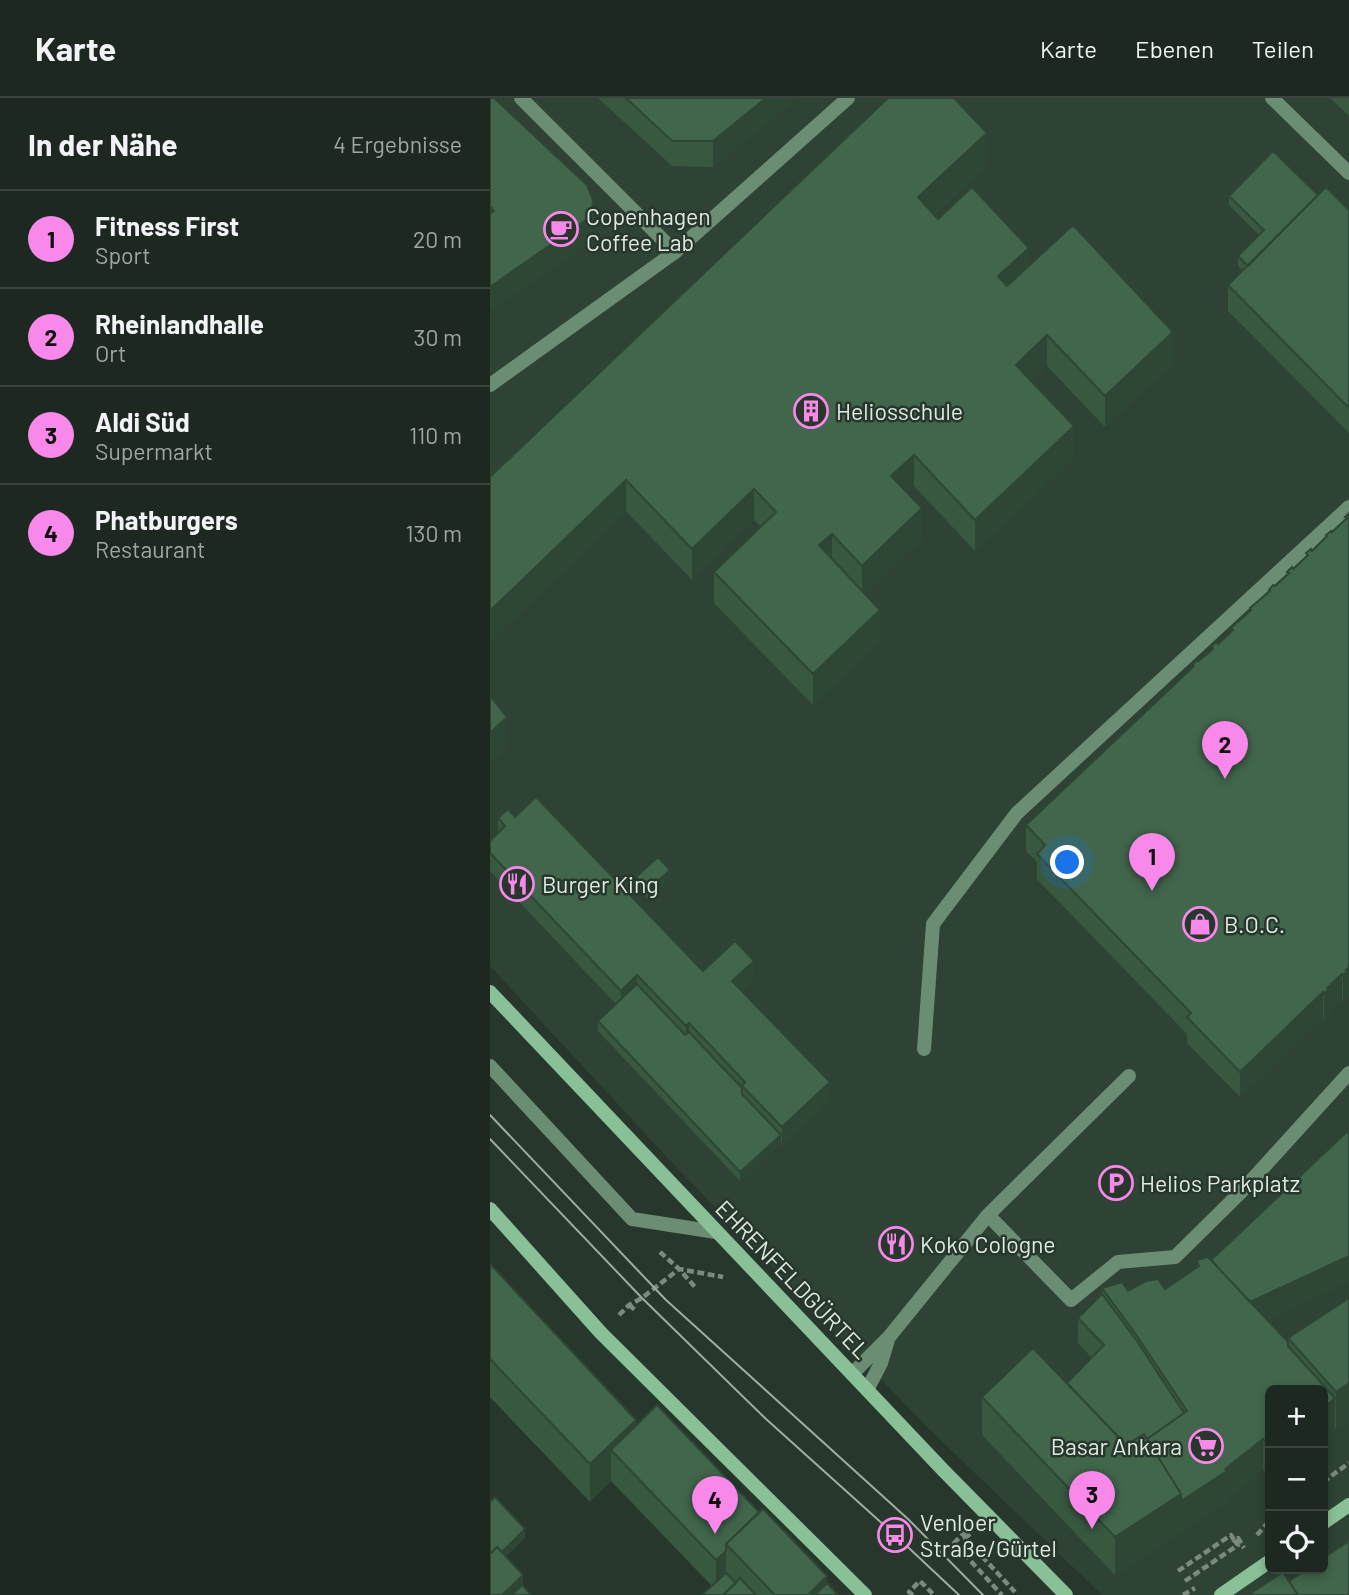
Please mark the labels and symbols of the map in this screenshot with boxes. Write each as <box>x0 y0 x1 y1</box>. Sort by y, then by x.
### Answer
place label: Copenhagen Coffee Lab <box>586 202 711 256</box>
cafe icon: Copenhagen Coffee Lab <box>542 210 580 248</box>
building icon: Heliosschule <box>792 392 830 430</box>
place label: Heliosschule <box>836 397 963 425</box>
pin: 2 <box>1202 721 1248 779</box>
pin: 1 <box>1129 833 1175 891</box>
your location <box>1050 845 1084 879</box>
restaurant icon: Burger King <box>498 865 536 903</box>
place label: Burger King <box>542 870 659 898</box>
shop icon: B.O.C. <box>1181 905 1219 943</box>
place label: B.O.C. <box>1224 910 1285 938</box>
parking icon: Helios Parkplatz <box>1097 1164 1135 1202</box>
place label: Helios Parkplatz <box>1140 1169 1300 1197</box>
street label: EHRENFELDGÜRTEL <box>710 1194 876 1364</box>
restaurant icon: Koko Cologne <box>877 1225 915 1263</box>
place label: Koko Cologne <box>920 1230 1056 1258</box>
supermarket icon: Basar Ankara <box>1187 1427 1225 1465</box>
place label: Basar Ankara <box>1051 1432 1182 1460</box>
pin: 3 <box>1069 1471 1115 1529</box>
pin: 4 <box>692 1476 738 1534</box>
place label: Venloer Straße/Gürtel <box>920 1508 1057 1562</box>
bus stop icon: Venloer Straße/Gürtel <box>876 1516 914 1554</box>

